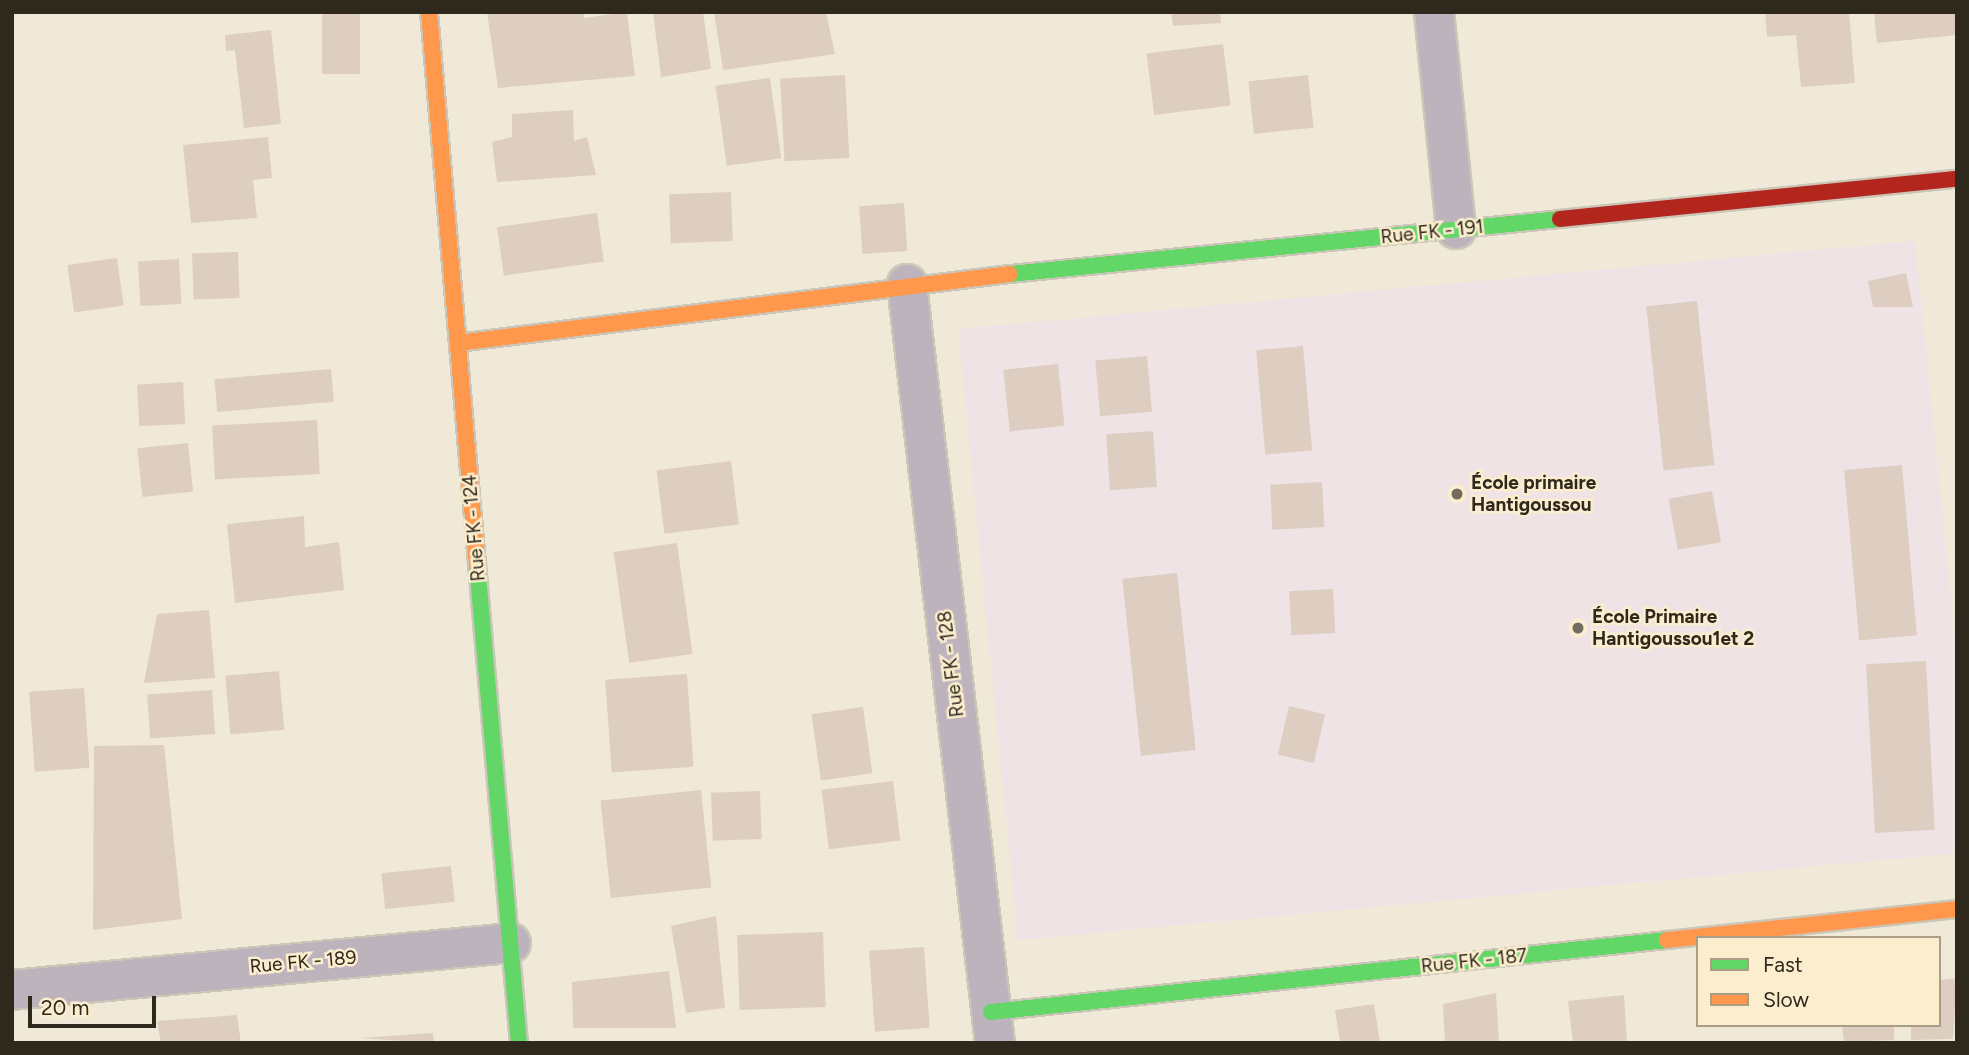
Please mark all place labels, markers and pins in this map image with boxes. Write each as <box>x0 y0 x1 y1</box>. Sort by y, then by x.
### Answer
place label: École primaire Hantigoussou <box>1471 472 1596 516</box>
marker: École primaire Hantigoussou <box>1449 486 1465 502</box>
place label: École Primaire Hantigoussou1et 2 <box>1592 606 1754 650</box>
marker: École Primaire Hantigoussou1et 2 <box>1570 620 1586 636</box>

